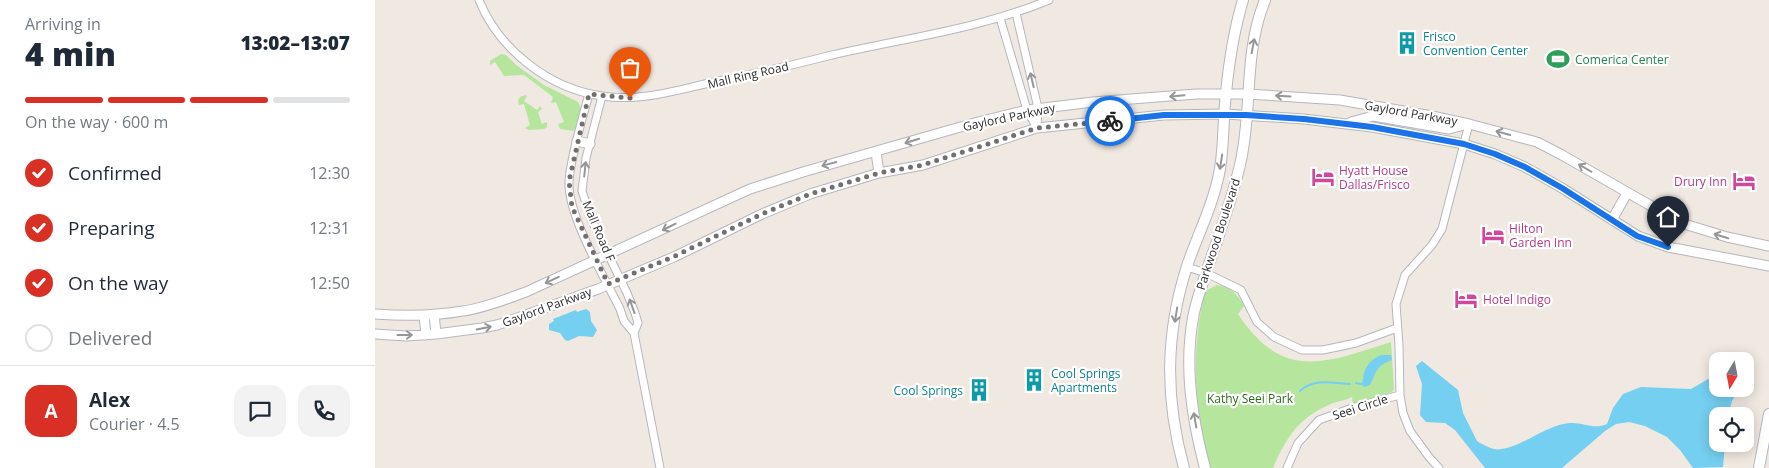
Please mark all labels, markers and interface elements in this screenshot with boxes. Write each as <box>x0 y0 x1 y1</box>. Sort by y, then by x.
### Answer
text: Arriving in <box>25 13 101 35</box>
place label: Frisco Convention Center <box>1423 28 1528 59</box>
text: 13:02–13:07 <box>240 30 350 56</box>
building icon: Frisco Convention Center <box>1394 30 1420 56</box>
text: 4 min <box>25 32 116 75</box>
one-way arrow <box>1248 39 1258 55</box>
sports icon: Comerica Center <box>1545 46 1571 72</box>
pin <box>609 47 651 98</box>
place label: Comerica Center <box>1575 51 1669 68</box>
icon: bag <box>616 54 644 82</box>
street label: Mall Ring Road <box>706 57 790 93</box>
one-way arrow <box>1027 73 1036 89</box>
one-way arrow <box>1170 91 1186 101</box>
one-way arrow <box>1275 91 1291 100</box>
courier <box>1085 96 1135 146</box>
street label: Gaylord Parkway <box>1363 96 1460 130</box>
street label: Gaylord Parkway <box>961 99 1058 135</box>
icon: bike <box>1096 107 1124 135</box>
text: On the way · 600 m <box>25 111 168 133</box>
one-way arrow <box>1495 128 1511 137</box>
one-way arrow <box>904 136 920 146</box>
one-way arrow <box>1215 154 1225 170</box>
icon: check <box>25 159 53 187</box>
text: Confirmed <box>68 160 162 186</box>
one-way arrow <box>822 160 838 170</box>
one-way arrow <box>580 161 590 177</box>
text: 12:30 <box>309 162 350 184</box>
place label: Hyatt House Dallas/Frisco <box>1339 162 1410 193</box>
one-way arrow <box>1577 163 1592 173</box>
hotel icon: Hyatt House Dallas/Frisco <box>1310 164 1336 190</box>
hotel icon: Drury Inn <box>1731 168 1757 194</box>
place label: Drury Inn <box>1674 173 1727 190</box>
street label: Parkwood Boulevard <box>1192 176 1244 292</box>
pin <box>1647 196 1689 247</box>
street label: Mall Road F <box>579 198 619 264</box>
icon: home <box>1654 203 1682 231</box>
icon: check <box>25 214 53 242</box>
text: Preparing <box>68 215 155 241</box>
text: 12:31 <box>309 217 350 239</box>
place label: Hilton Garden Inn <box>1509 220 1572 251</box>
hotel icon: Hilton Garden Inn <box>1480 222 1506 248</box>
one-way arrow <box>662 223 677 232</box>
one-way arrow <box>1714 230 1730 240</box>
icon: check <box>25 269 53 297</box>
text: On the way <box>68 270 168 296</box>
text: 12:50 <box>309 272 350 294</box>
one-way arrow <box>545 276 560 286</box>
street label: Gaylord Parkway <box>500 283 595 331</box>
hotel icon: Hotel Indigo <box>1453 286 1479 312</box>
place label: Hotel Indigo <box>1483 291 1551 308</box>
one-way arrow <box>627 299 636 314</box>
one-way arrow <box>1171 306 1181 322</box>
one-way arrow <box>475 322 491 332</box>
text: Delivered <box>68 325 152 351</box>
one-way arrow <box>397 330 413 340</box>
north arrow <box>1709 352 1754 398</box>
map controls <box>1709 352 1754 452</box>
place label: Cool Springs Apartments <box>1051 365 1121 396</box>
building icon: Cool Springs Apartments <box>1021 367 1047 393</box>
building icon: Cool Springs <box>966 377 992 403</box>
place label: Cool Springs <box>893 382 963 399</box>
button: chat <box>234 385 286 437</box>
button: phone <box>298 385 350 437</box>
text: Alex <box>89 387 130 413</box>
park label: Kathy Seei Park <box>1207 390 1294 407</box>
street label: Seei Circle <box>1330 390 1390 424</box>
text: A <box>44 398 58 424</box>
button: locate <box>1709 407 1754 452</box>
text: Courier · 4.5 <box>89 413 180 435</box>
one-way arrow <box>1189 413 1199 429</box>

